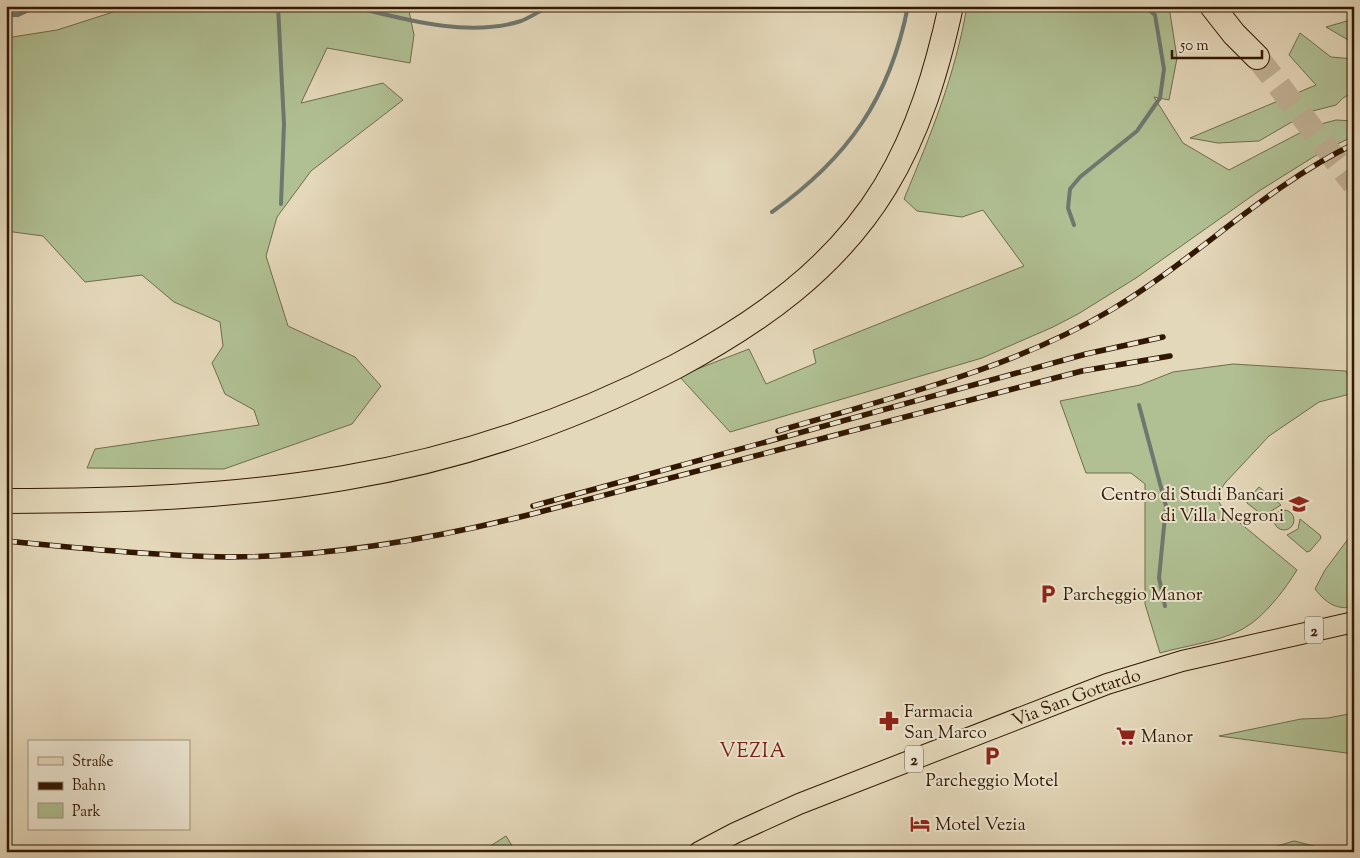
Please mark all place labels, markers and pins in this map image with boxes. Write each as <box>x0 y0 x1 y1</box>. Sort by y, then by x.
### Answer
place label: Centro di Studi Bancari di Villa Negroni <box>1101 483 1284 530</box>
school or university icon: Centro di Studi Bancari di Villa Negroni <box>1288 493 1310 515</box>
parking icon: Parcheggio Manor <box>1037 583 1059 605</box>
place label: Parcheggio Manor <box>1063 583 1203 609</box>
place label: Farmacia San Marco <box>904 700 987 747</box>
pharmacy icon: Farmacia San Marco <box>878 710 900 732</box>
supermarket icon: Manor <box>1115 725 1137 747</box>
place label: Manor <box>1141 725 1193 751</box>
parking icon: Parcheggio Motel <box>981 745 1003 767</box>
place label: Parcheggio Motel <box>925 769 1059 795</box>
hotel icon: Motel Vezia <box>909 813 931 835</box>
place label: Motel Vezia <box>935 813 1026 839</box>

